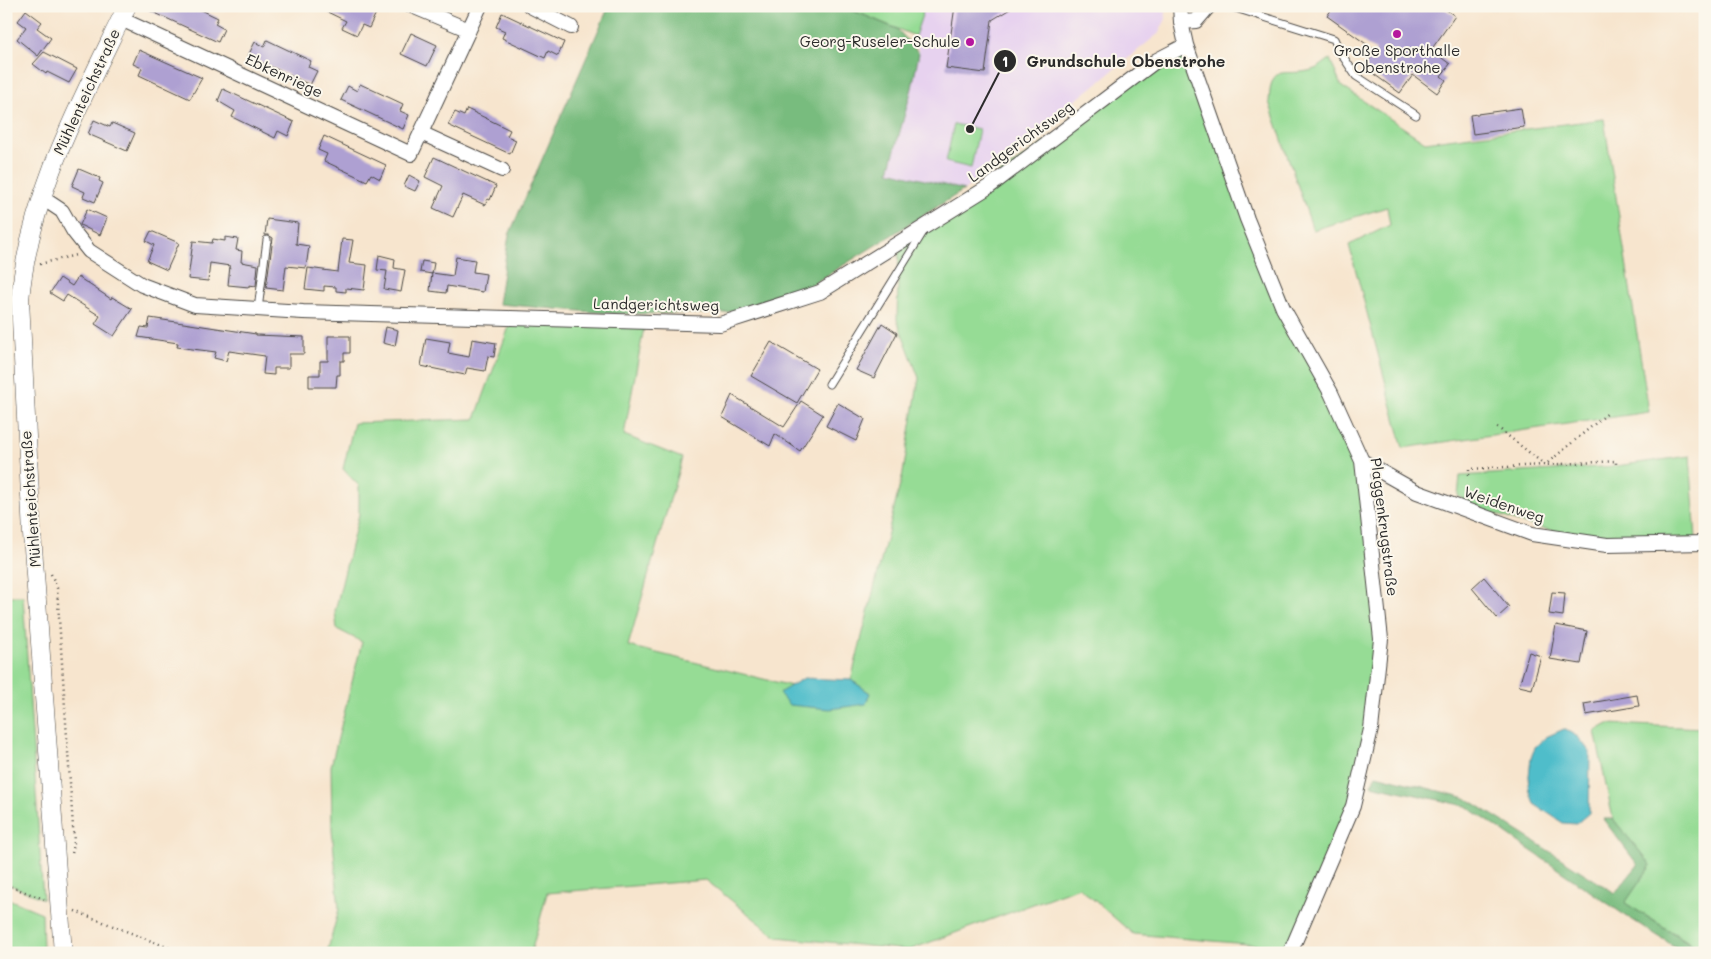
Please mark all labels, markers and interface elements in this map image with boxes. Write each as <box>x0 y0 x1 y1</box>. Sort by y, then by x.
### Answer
street label: Mühlenteichstraße <box>48 25 124 158</box>
marker: Große Sporthalle Obenstrohe <box>1391 28 1403 40</box>
place label: Georg-Ruseler-Schule <box>800 31 960 51</box>
marker: Georg-Ruseler-Schule <box>964 36 976 48</box>
place label: Große Sporthalle Obenstrohe <box>1334 40 1460 77</box>
callout: Grundschule Obenstrohe <box>992 46 1236 77</box>
street label: Ebkenriege <box>243 48 326 102</box>
text: Grundschule Obenstrohe <box>1027 50 1225 71</box>
text: 1 <box>1002 51 1008 71</box>
street label: Landgerichtsweg <box>964 96 1077 186</box>
street label: Landgerichtsweg <box>593 293 719 315</box>
street label: Mühlenteichstraße <box>15 430 45 568</box>
street label: Plaggenkrugstraße <box>1367 457 1403 597</box>
street label: Weidenweg <box>1461 481 1547 527</box>

